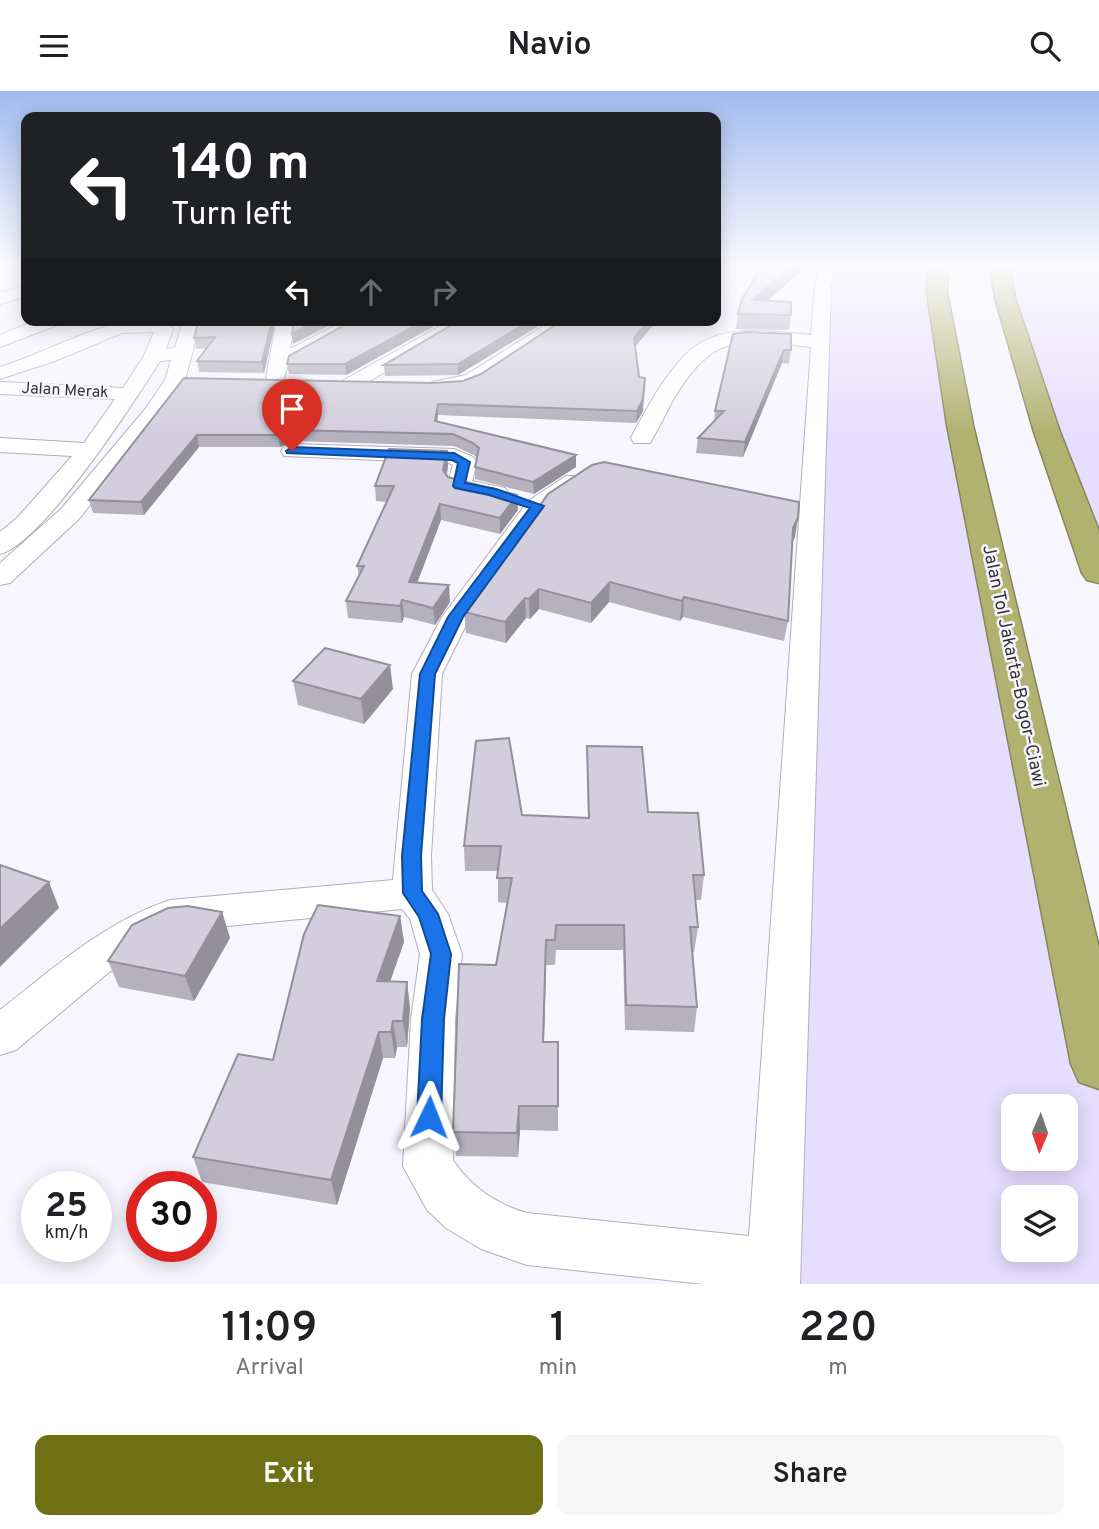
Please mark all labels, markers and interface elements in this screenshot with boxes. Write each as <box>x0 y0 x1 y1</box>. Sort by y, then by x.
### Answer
text: Navio <box>507 26 592 66</box>
icon: menu <box>35 27 73 65</box>
icon: search <box>1026 27 1064 65</box>
text: 140 m <box>171 135 310 197</box>
icon: left <box>56 140 147 231</box>
text: Turn left <box>171 196 292 236</box>
icon: left <box>279 273 317 311</box>
icon: ahead <box>352 273 390 311</box>
icon: right <box>425 273 463 311</box>
street label: Jalan Merak <box>21 379 109 403</box>
pin <box>262 379 322 451</box>
icon: arrive <box>273 390 311 428</box>
street label: Jalan Tol Jakarta–Bogor–Ciawi <box>976 543 1050 789</box>
position arrow <box>392 1080 466 1154</box>
north arrow <box>1001 1094 1078 1171</box>
map controls <box>1001 1094 1078 1262</box>
speed limit sign: 30 <box>126 1171 217 1262</box>
text: 25 <box>45 1185 88 1229</box>
button: layers <box>1001 1185 1078 1262</box>
text: km/h <box>45 1222 88 1245</box>
text: 11:09 <box>222 1303 317 1356</box>
text: 1 <box>550 1303 566 1356</box>
text: 220 <box>799 1303 877 1356</box>
text: Arrival <box>235 1354 304 1383</box>
text: min <box>539 1354 577 1383</box>
text: m <box>828 1354 848 1383</box>
button: Exit <box>35 1435 543 1515</box>
button: Share <box>557 1435 1064 1515</box>

